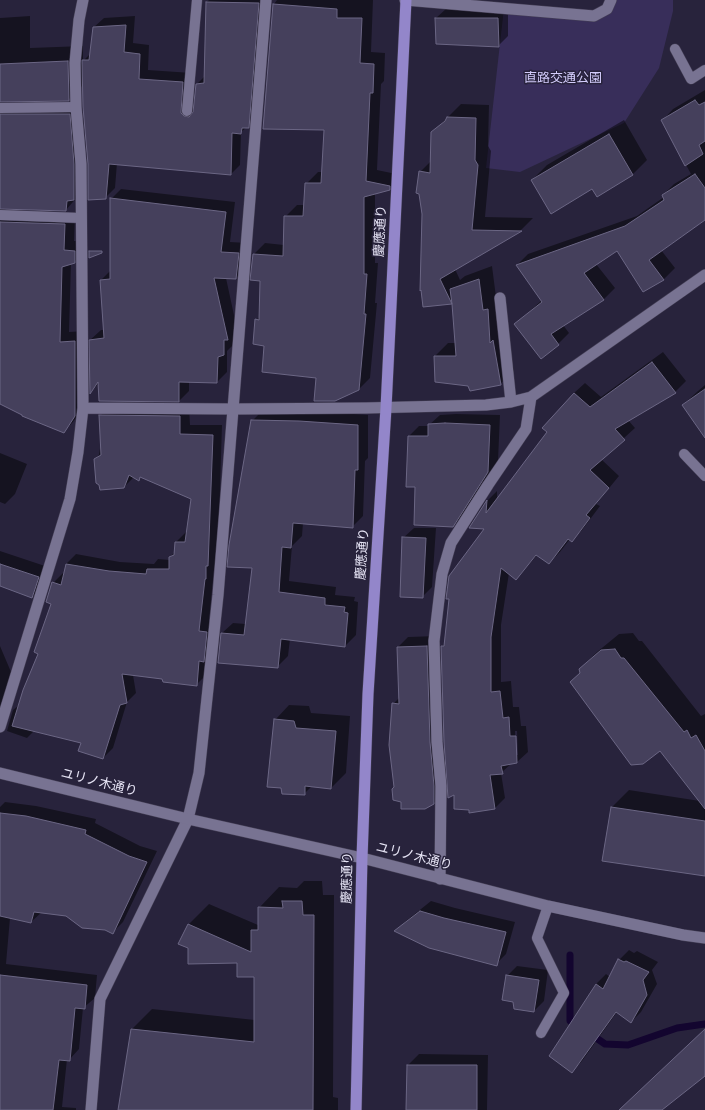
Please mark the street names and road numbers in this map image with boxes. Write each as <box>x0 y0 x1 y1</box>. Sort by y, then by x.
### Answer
street label: 慶應通り <box>372 205 390 257</box>
street label: 慶應通り <box>353 528 373 580</box>
street label: ユリノ木通り <box>59 766 139 800</box>
street label: ユリノ木通り <box>374 840 454 874</box>
street label: 慶應通り <box>340 852 356 904</box>

